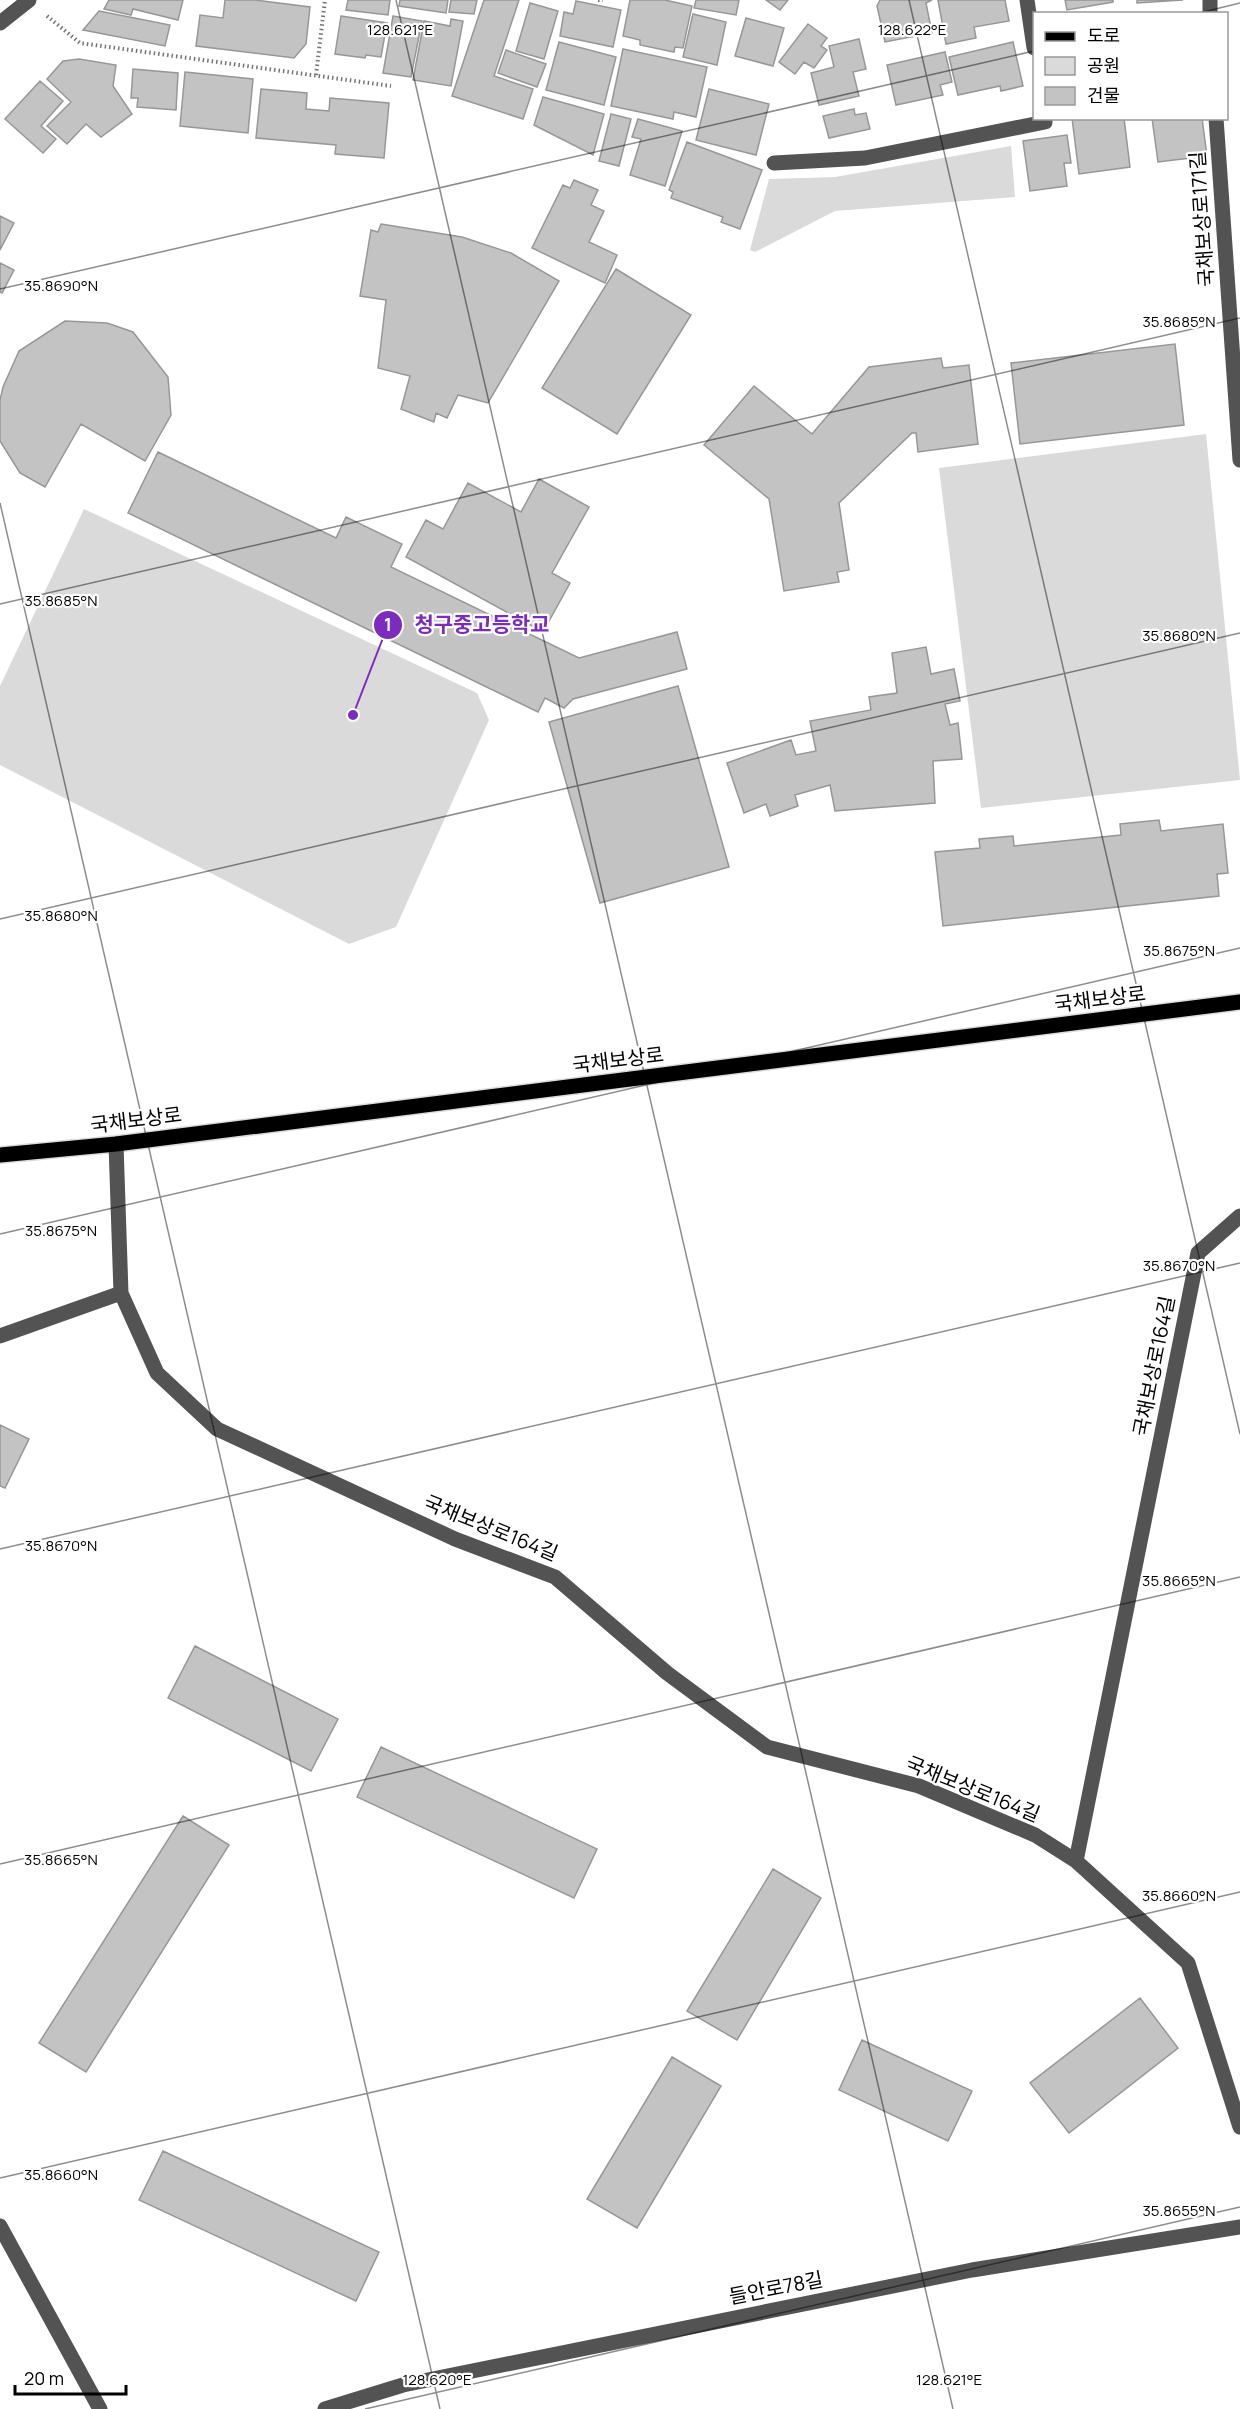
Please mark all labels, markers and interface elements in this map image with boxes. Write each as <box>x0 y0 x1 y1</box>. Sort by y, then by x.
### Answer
legend <box>1033 12 1228 120</box>
text: 128.621°E <box>367 19 433 40</box>
text: 128.622°E <box>878 19 946 40</box>
text: 도로 <box>1087 23 1120 47</box>
text: 공원 <box>1087 53 1120 77</box>
text: 건물 <box>1087 83 1120 107</box>
street label: 국채보상로171길 <box>1183 150 1220 288</box>
text: 35.8690°N <box>24 275 98 296</box>
text: 35.8685°N <box>1142 311 1216 332</box>
text: 35.8685°N <box>24 590 98 611</box>
callout: 청구중고등학교 <box>373 605 562 644</box>
text: 청구중고등학교 <box>414 610 550 638</box>
text: 1 <box>384 612 392 636</box>
text: 35.8680°N <box>1142 625 1216 646</box>
text: 35.8680°N <box>24 905 98 926</box>
text: 35.8675°N <box>1143 940 1215 961</box>
street label: 국채보상로 <box>1053 979 1147 1018</box>
street label: 국채보상로 <box>571 1040 665 1079</box>
street label: 국채보상로 <box>89 1100 183 1139</box>
text: 35.8675°N <box>25 1220 97 1241</box>
text: 35.8670°N <box>1143 1255 1215 1276</box>
street label: 국채보상로164길 <box>1127 1293 1180 1438</box>
street label: 국채보상로164길 <box>420 1488 562 1567</box>
text: 35.8670°N <box>25 1535 97 1556</box>
text: 35.8665°N <box>1142 1570 1216 1591</box>
street label: 국채보상로164길 <box>902 1749 1044 1828</box>
text: 35.8665°N <box>24 1849 98 1870</box>
text: 35.8660°N <box>1142 1885 1216 1906</box>
text: 35.8660°N <box>24 2164 98 2185</box>
text: 35.8655°N <box>1142 2200 1216 2221</box>
street label: 들안로78길 <box>727 2265 825 2310</box>
scale bar <box>15 2358 126 2396</box>
text: 20 m <box>24 2366 64 2390</box>
text: 128.620°E <box>402 2369 472 2390</box>
text: 128.621°E <box>916 2369 982 2390</box>

